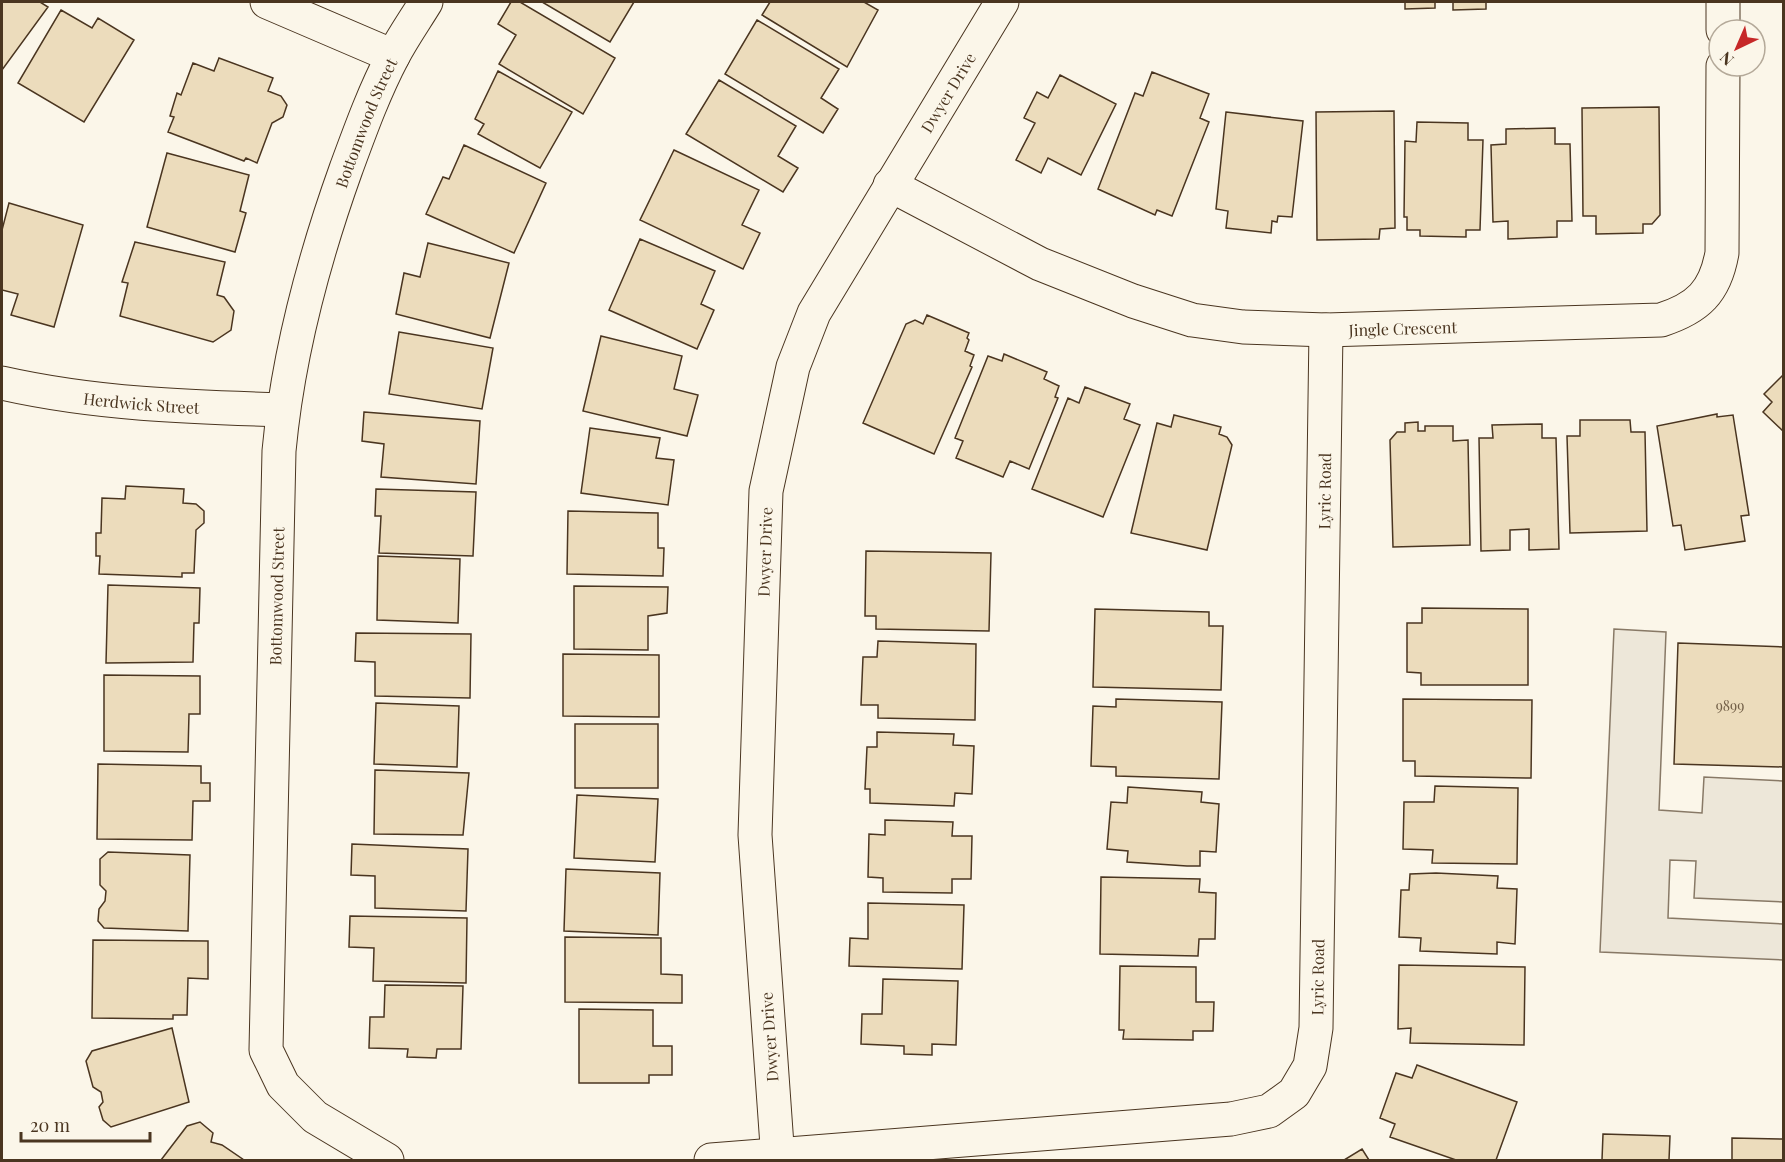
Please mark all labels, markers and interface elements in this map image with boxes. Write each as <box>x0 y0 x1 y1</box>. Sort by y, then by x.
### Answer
north arrow <box>1707 18 1767 78</box>
text: N <box>1714 47 1738 71</box>
street label: Dwyer Drive <box>915 48 980 136</box>
street label: Bottomwood Street <box>330 54 401 190</box>
street label: Jingle Crescent <box>1347 316 1458 340</box>
street label: Herdwick Street <box>82 387 200 417</box>
street label: Lyric Road <box>1313 453 1335 530</box>
street label: Dwyer Drive <box>752 507 776 597</box>
street label: Bottomwood Street <box>264 526 288 666</box>
house number: 9899 <box>1716 696 1744 715</box>
street label: Lyric Road <box>1306 939 1328 1016</box>
street label: Dwyer Drive <box>755 991 783 1083</box>
scale bar <box>21 1105 150 1143</box>
text: 20 m <box>30 1113 70 1137</box>

